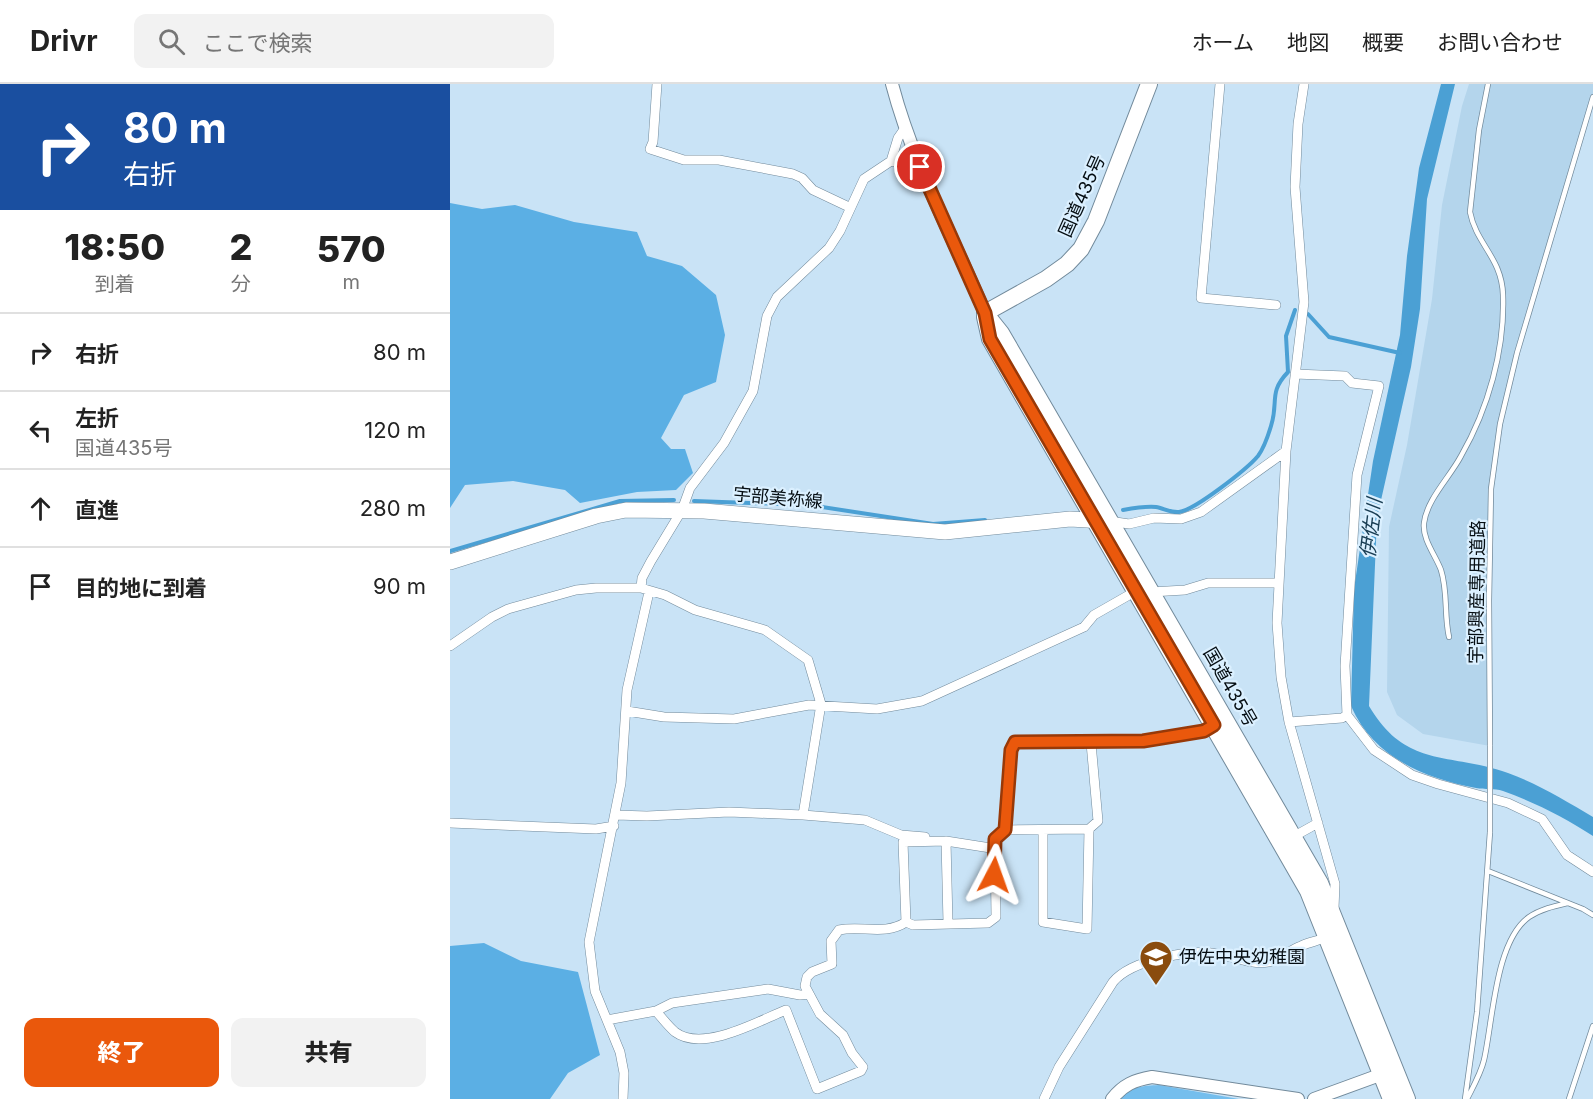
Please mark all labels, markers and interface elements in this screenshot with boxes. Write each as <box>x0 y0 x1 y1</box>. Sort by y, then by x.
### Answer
search box <box>134 14 554 68</box>
text: Drivr <box>30 24 98 58</box>
icon: search <box>155 25 188 58</box>
text: ここで検索 <box>203 30 313 56</box>
text: ホーム <box>1192 30 1254 55</box>
text: 地図 <box>1287 30 1329 55</box>
text: 概要 <box>1362 30 1404 55</box>
text: お問い合わせ <box>1437 30 1563 55</box>
text: 80 m <box>123 102 227 153</box>
icon: right <box>24 108 102 186</box>
pin <box>894 141 945 192</box>
icon: arrive <box>903 150 936 183</box>
street label: 国道435号 <box>1054 151 1109 240</box>
text: 右折 <box>123 158 177 191</box>
text: 18:50 <box>64 225 165 269</box>
text: 2 <box>229 225 252 269</box>
text: 570 <box>317 227 386 271</box>
text: m <box>342 270 360 294</box>
text: 到着 <box>95 272 135 296</box>
text: 分 <box>231 272 251 296</box>
icon: right <box>24 336 57 369</box>
text: 80 m <box>373 339 426 365</box>
text: 右折 <box>75 341 119 367</box>
text: 左折 <box>75 405 119 431</box>
icon: left <box>24 414 57 447</box>
text: 120 m <box>364 417 426 443</box>
text: 国道435号 <box>75 436 172 460</box>
street label: 宇部美祢線 <box>732 483 824 512</box>
icon: ahead <box>24 492 57 525</box>
text: 280 m <box>360 495 426 521</box>
water label: 伊佐川 <box>1355 495 1387 559</box>
text: 直進 <box>75 497 119 523</box>
street label: 宇部興産専用道路 <box>1465 520 1488 664</box>
icon: arrive <box>24 570 57 603</box>
text: 90 m <box>373 573 426 599</box>
text: 目的地に到着 <box>75 575 207 601</box>
street label: 国道435号 <box>1199 644 1261 730</box>
position arrow <box>962 843 1026 907</box>
school or university icon: 伊佐中央幼稚園 <box>1138 939 1174 986</box>
place label: 伊佐中央幼稚園 <box>1179 946 1305 967</box>
button: 終了 <box>24 1018 219 1087</box>
button: 共有 <box>231 1018 426 1087</box>

